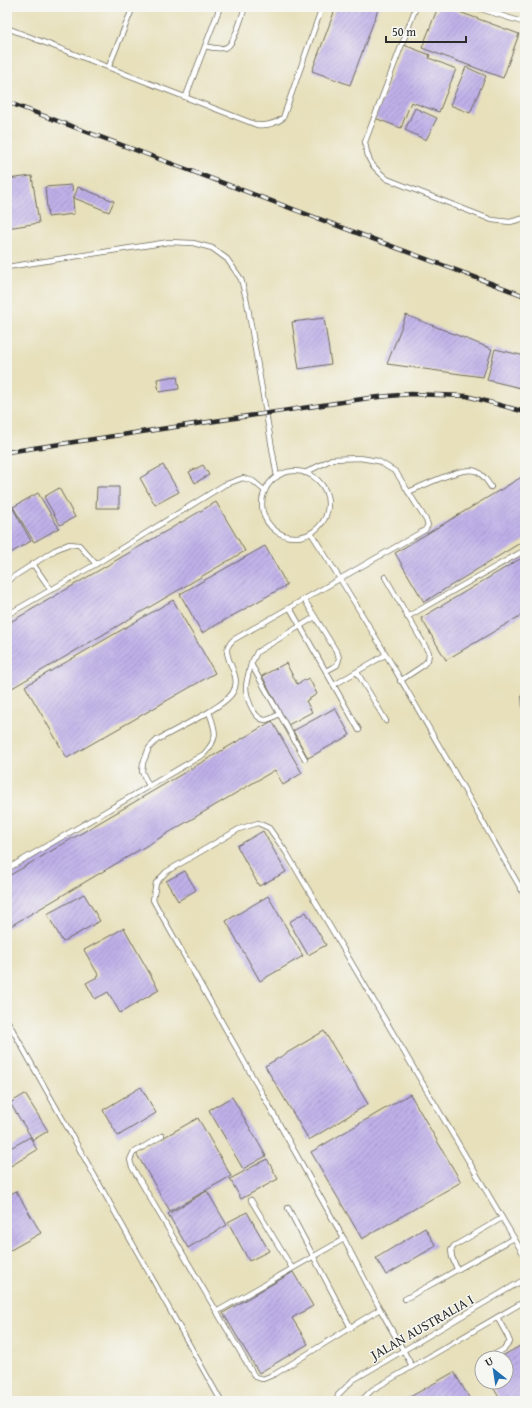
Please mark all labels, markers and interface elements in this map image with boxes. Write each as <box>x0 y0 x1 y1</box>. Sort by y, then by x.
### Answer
scale bar <box>386 18 466 44</box>
text: 50 m <box>392 23 416 40</box>
street label: JALAN AUSTRALIA I <box>365 1289 477 1366</box>
north arrow <box>474 1350 514 1390</box>
text: U <box>482 1352 497 1370</box>

